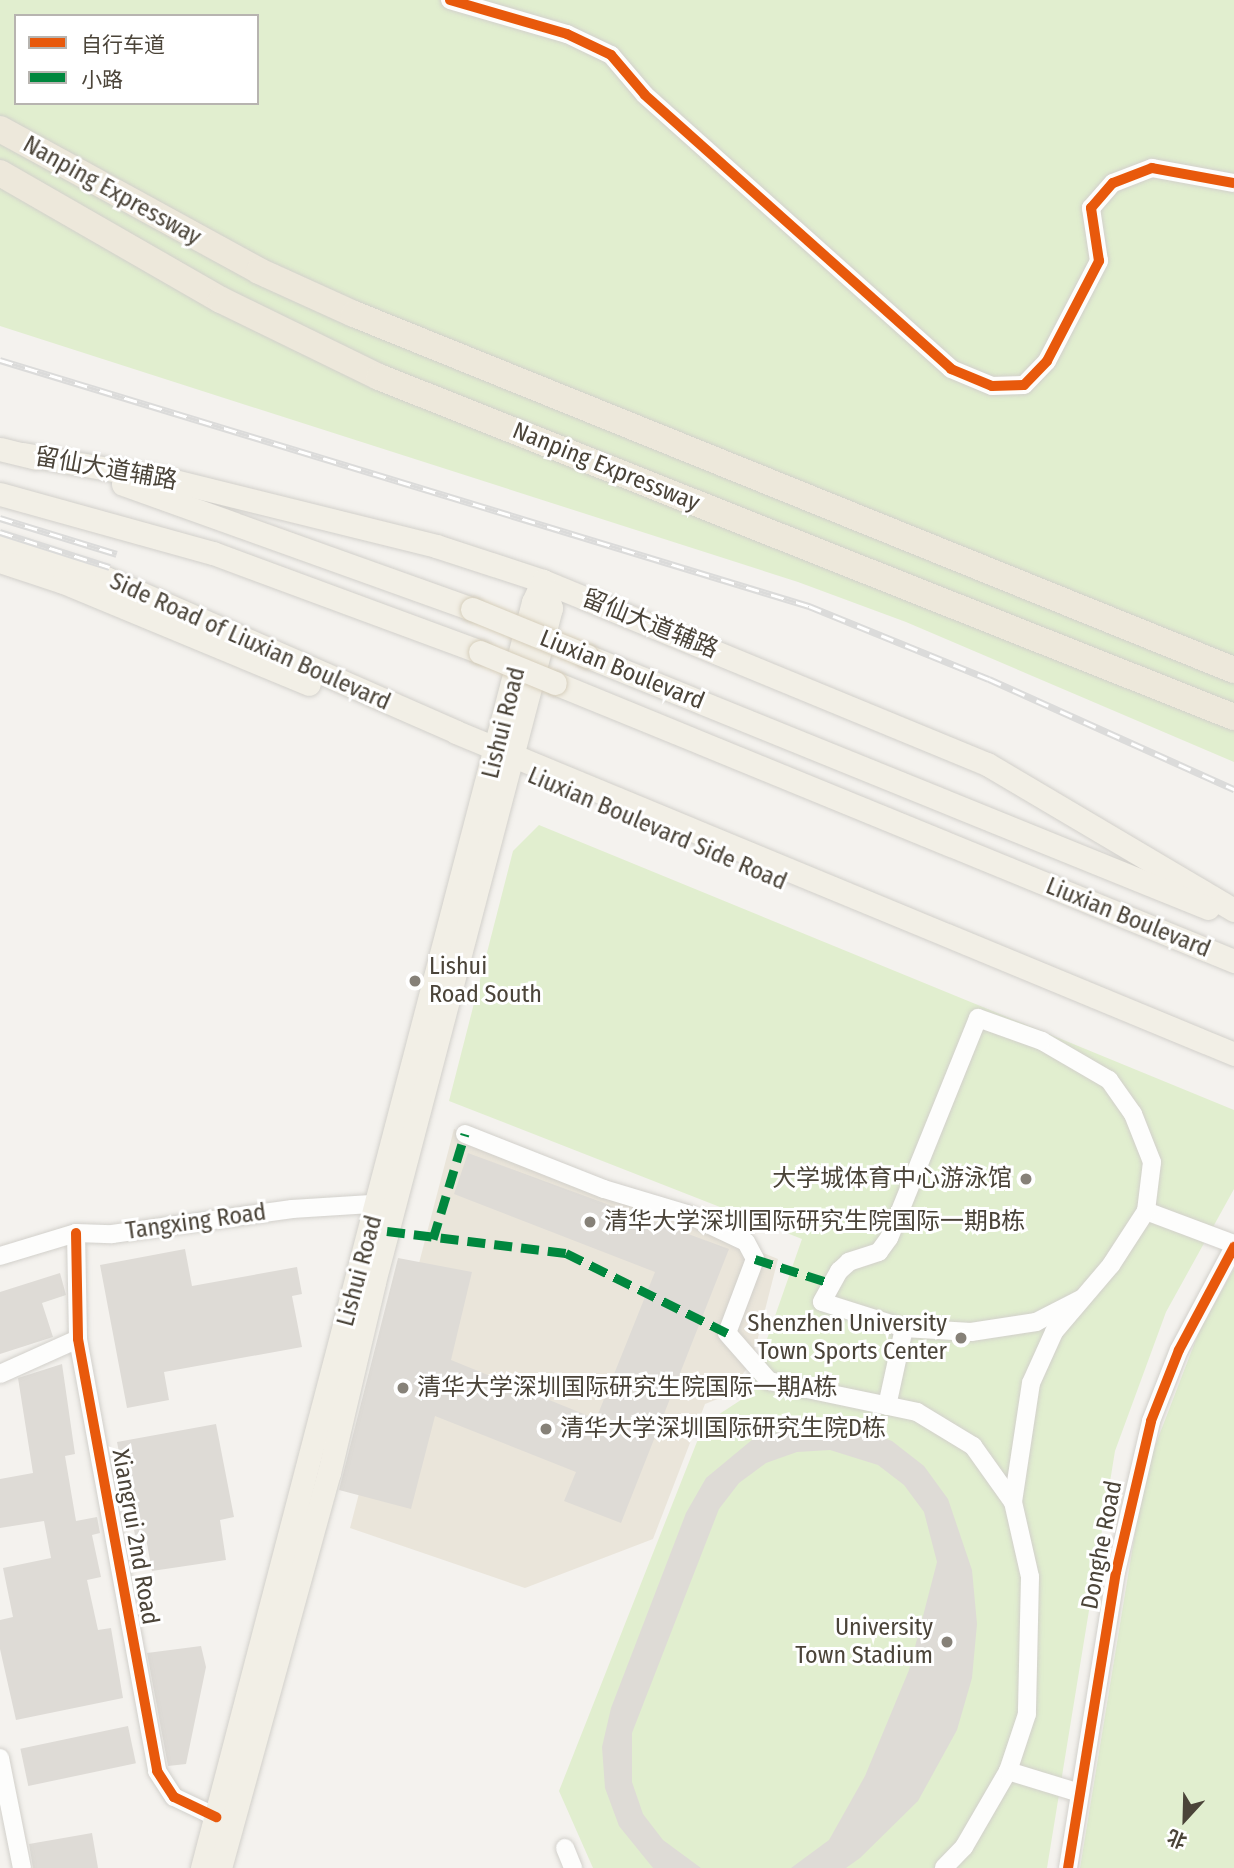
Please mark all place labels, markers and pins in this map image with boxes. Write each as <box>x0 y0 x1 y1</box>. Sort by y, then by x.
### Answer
place label: Lishui Road South <box>429 953 542 1009</box>
marker: Lishui Road South <box>407 973 423 989</box>
place label: 大学城体育中心游泳馆 <box>772 1165 1012 1193</box>
marker: 大学城体育中心游泳馆 <box>1018 1171 1034 1187</box>
place label: 清华大学深圳国际研究生院国际一期B栋 <box>604 1208 1025 1236</box>
marker: 清华大学深圳国际研究生院国际一期B栋 <box>582 1214 598 1230</box>
place label: Shenzhen University Town Sports Center <box>748 1310 947 1366</box>
marker: Shenzhen University Town Sports Center <box>953 1330 969 1346</box>
place label: 清华大学深圳国际研究生院国际一期A栋 <box>417 1374 838 1402</box>
marker: 清华大学深圳国际研究生院国际一期A栋 <box>395 1380 411 1396</box>
place label: 清华大学深圳国际研究生院D栋 <box>560 1415 886 1443</box>
marker: 清华大学深圳国际研究生院D栋 <box>538 1421 554 1437</box>
place label: University Town Stadium <box>795 1614 933 1670</box>
marker: University Town Stadium <box>939 1634 955 1650</box>

